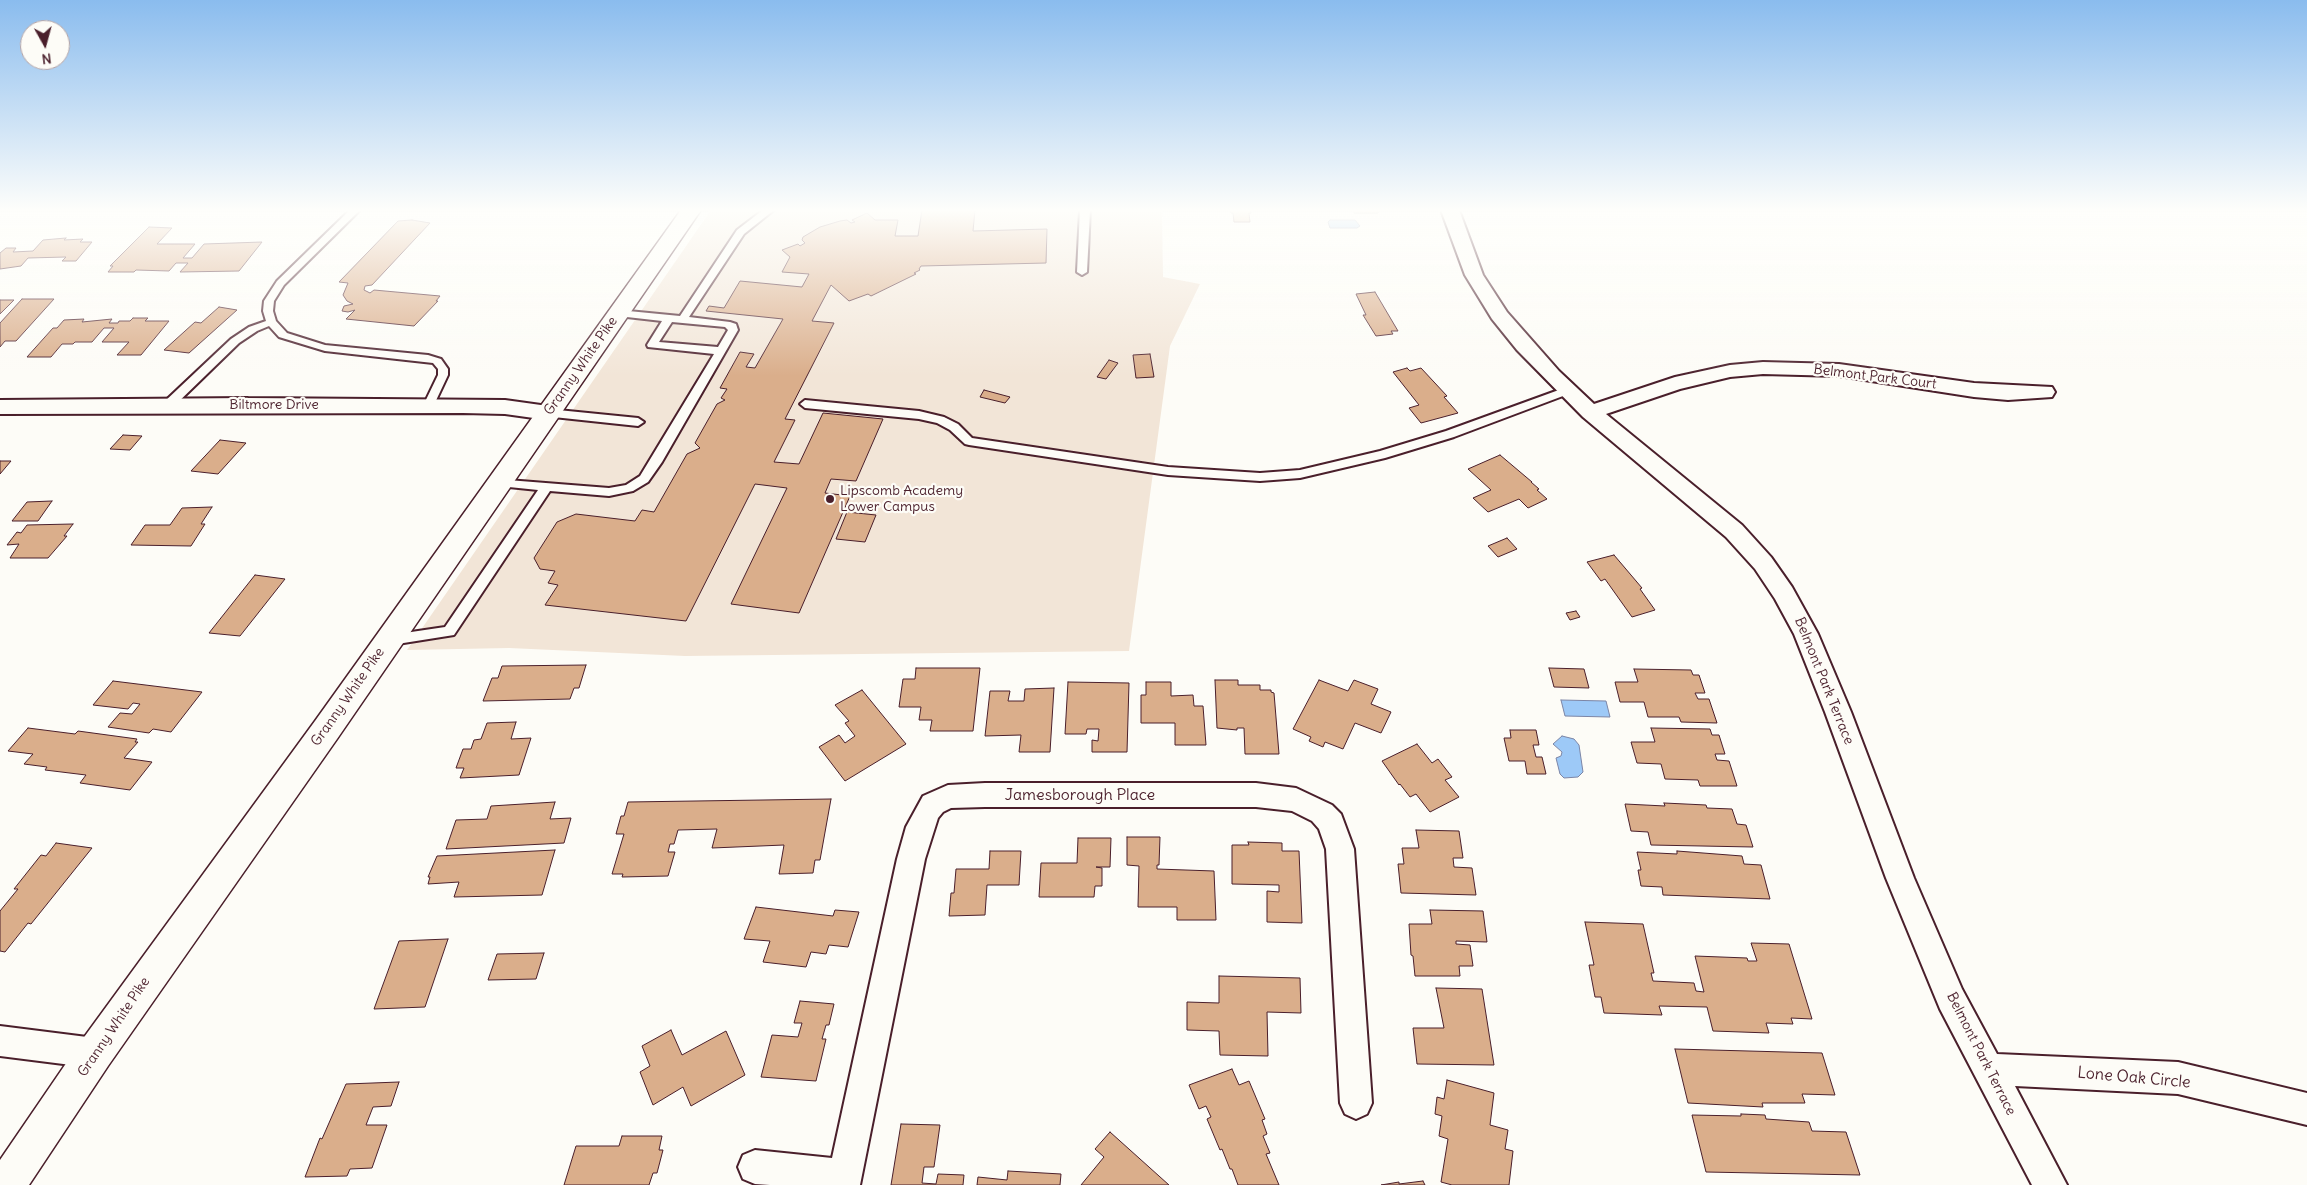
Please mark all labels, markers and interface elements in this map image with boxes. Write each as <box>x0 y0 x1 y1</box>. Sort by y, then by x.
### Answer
north arrow <box>20 20 70 70</box>
text: N <box>41 49 53 68</box>
street label: Granny White Pike <box>541 313 621 419</box>
street label: Belmont Park Court <box>1813 361 1937 393</box>
street label: Biltmore Drive <box>229 397 319 413</box>
place label: Lipscomb Academy Lower Campus <box>840 483 963 516</box>
marker: Lipscomb Academy Lower Campus <box>824 493 836 505</box>
street label: Belmont Park Terrace <box>1791 615 1857 747</box>
street label: Granny White Pike <box>308 644 388 750</box>
street label: Jamesborough Place <box>1005 785 1155 805</box>
street label: Granny White Pike <box>74 974 154 1080</box>
street label: Belmont Park Terrace <box>1943 990 2019 1118</box>
street label: Lone Oak Circle <box>2077 1063 2191 1093</box>

